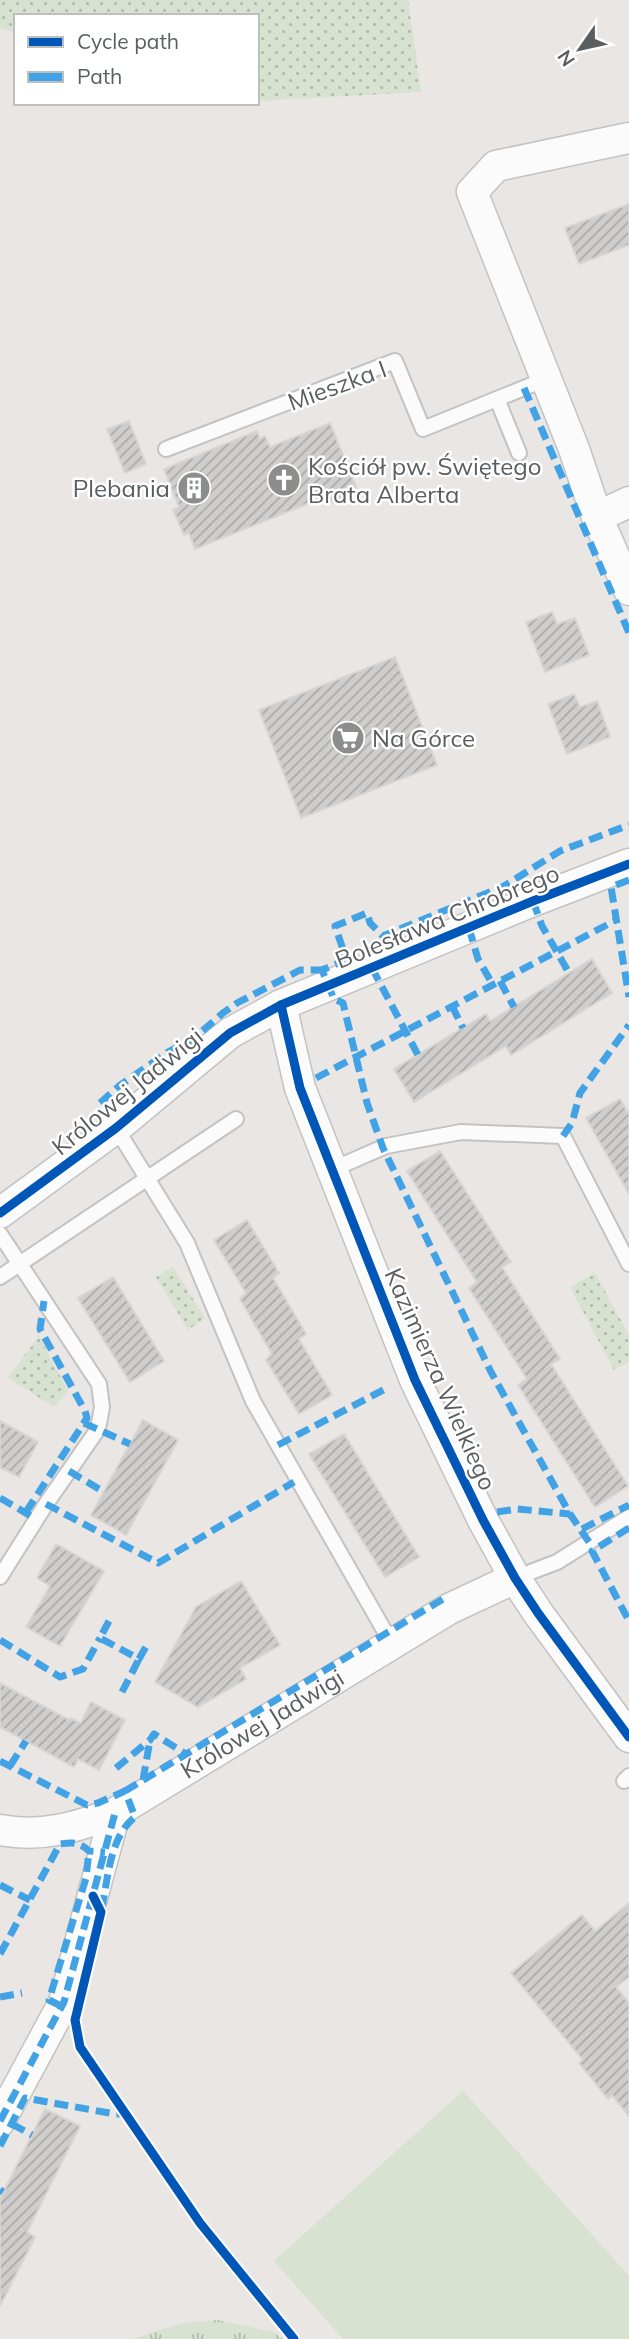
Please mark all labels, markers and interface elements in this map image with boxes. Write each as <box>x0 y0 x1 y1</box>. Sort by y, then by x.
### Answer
legend <box>14 14 259 105</box>
north arrow <box>545 14 615 84</box>
text: Cycle path <box>77 28 179 54</box>
text: N <box>552 46 580 71</box>
text: Path <box>77 63 122 89</box>
street label: Mieszka I <box>284 353 390 417</box>
place label: Kościół pw. Świętego Brata Alberta <box>308 451 541 509</box>
church icon: Kościół pw. Świętego Brata Alberta <box>265 461 303 499</box>
building icon: Plebania <box>175 469 213 507</box>
place label: Plebania <box>73 473 170 503</box>
supermarket icon: Na Górce <box>329 719 367 757</box>
place label: Na Górce <box>372 723 475 753</box>
street label: Bolesława Chrobrego <box>331 857 563 975</box>
street label: Królowej Jadwigi <box>45 1021 209 1161</box>
street label: Kazimierza Wielkiego <box>379 1263 503 1495</box>
street label: Królowej Jadwigi <box>175 1662 349 1785</box>

